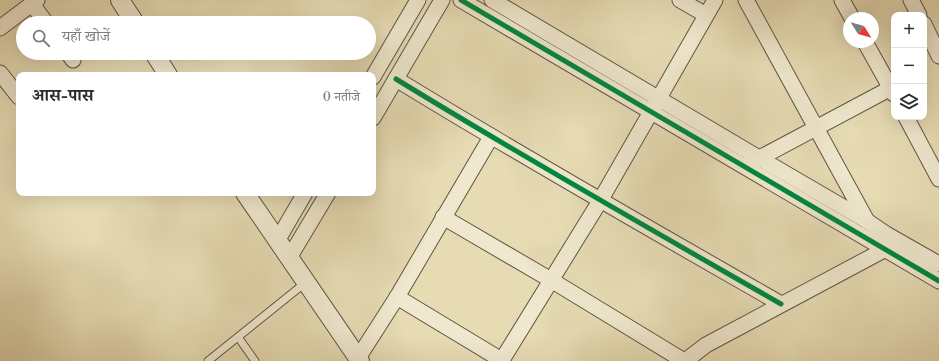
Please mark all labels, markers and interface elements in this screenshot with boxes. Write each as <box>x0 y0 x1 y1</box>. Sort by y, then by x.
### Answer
north arrow <box>843 12 879 48</box>
map controls <box>891 12 927 120</box>
button: + <box>891 12 927 48</box>
search box <box>16 16 376 60</box>
text: यहाँ खोजें <box>62 26 110 45</box>
icon: search <box>30 27 52 49</box>
button: − <box>891 48 927 84</box>
button: layers <box>891 84 927 120</box>
text: आस-पास <box>32 85 94 105</box>
text: 0 नतीजे <box>323 88 360 104</box>

